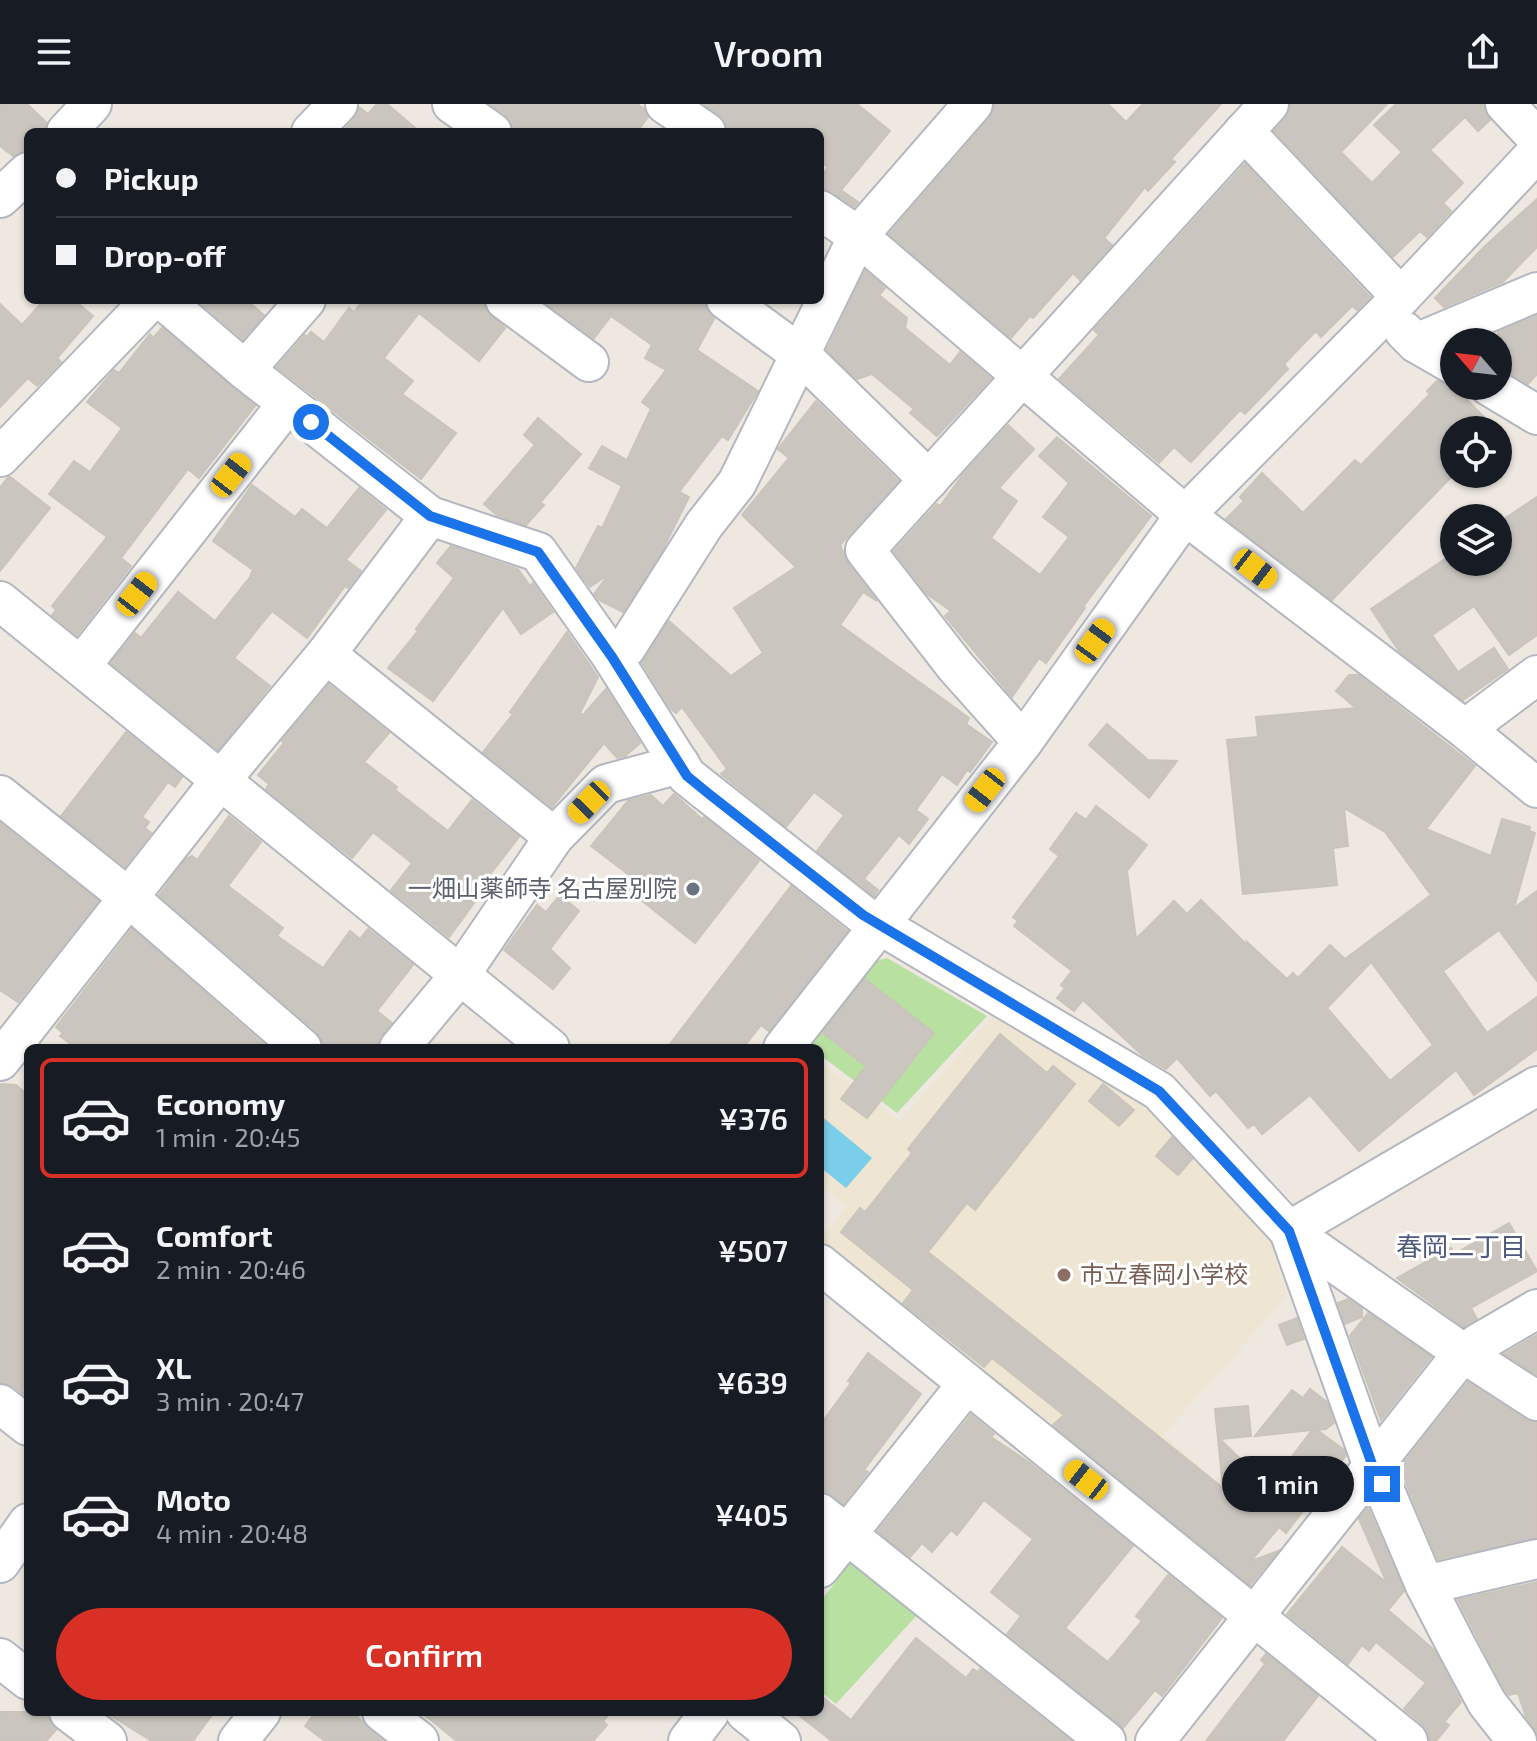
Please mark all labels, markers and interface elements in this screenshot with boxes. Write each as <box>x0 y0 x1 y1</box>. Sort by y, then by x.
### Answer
icon: menu <box>32 30 76 74</box>
icon: share <box>1461 30 1505 74</box>
text: Vroom <box>714 31 823 74</box>
text: Pickup <box>104 160 199 196</box>
text: Drop-off <box>104 237 226 273</box>
north arrow <box>1440 328 1512 400</box>
map controls <box>1440 328 1512 576</box>
route start <box>293 404 329 440</box>
button: locate <box>1440 416 1512 488</box>
car <box>207 449 255 501</box>
button: layers <box>1440 504 1512 576</box>
car <box>1229 545 1281 593</box>
car <box>113 568 161 620</box>
car <box>1071 615 1119 667</box>
car <box>961 764 1009 816</box>
car <box>564 776 614 828</box>
place label: 一畑山薬師寺 名古屋別院 <box>408 873 677 902</box>
marker: 一畑山薬師寺 名古屋別院 <box>684 880 702 898</box>
icon: car <box>60 1082 132 1154</box>
text: Economy <box>156 1085 285 1121</box>
text: ¥376 <box>719 1100 788 1136</box>
text: 1 min · 20:45 <box>156 1121 301 1152</box>
icon: car <box>60 1214 132 1286</box>
text: Comfort <box>156 1217 273 1253</box>
district label: 春岡二丁目 <box>1396 1230 1526 1261</box>
text: ¥507 <box>718 1232 788 1268</box>
text: 2 min · 20:46 <box>156 1253 306 1284</box>
place label: 市立春岡小学校 <box>1080 1259 1248 1288</box>
marker: 市立春岡小学校 <box>1055 1266 1073 1284</box>
icon: car <box>60 1346 132 1418</box>
text: XL <box>156 1349 191 1385</box>
text: ¥639 <box>717 1364 788 1400</box>
text: 3 min · 20:47 <box>156 1385 304 1416</box>
car <box>1060 1456 1112 1504</box>
callout: 1 min <box>1222 1456 1354 1512</box>
route end <box>1364 1466 1400 1502</box>
text: 1 min <box>1257 1468 1319 1499</box>
icon: car <box>60 1478 132 1550</box>
text: Moto <box>156 1481 231 1517</box>
text: ¥405 <box>715 1496 788 1532</box>
text: 4 min · 20:48 <box>156 1517 308 1548</box>
button: Confirm <box>56 1608 792 1700</box>

